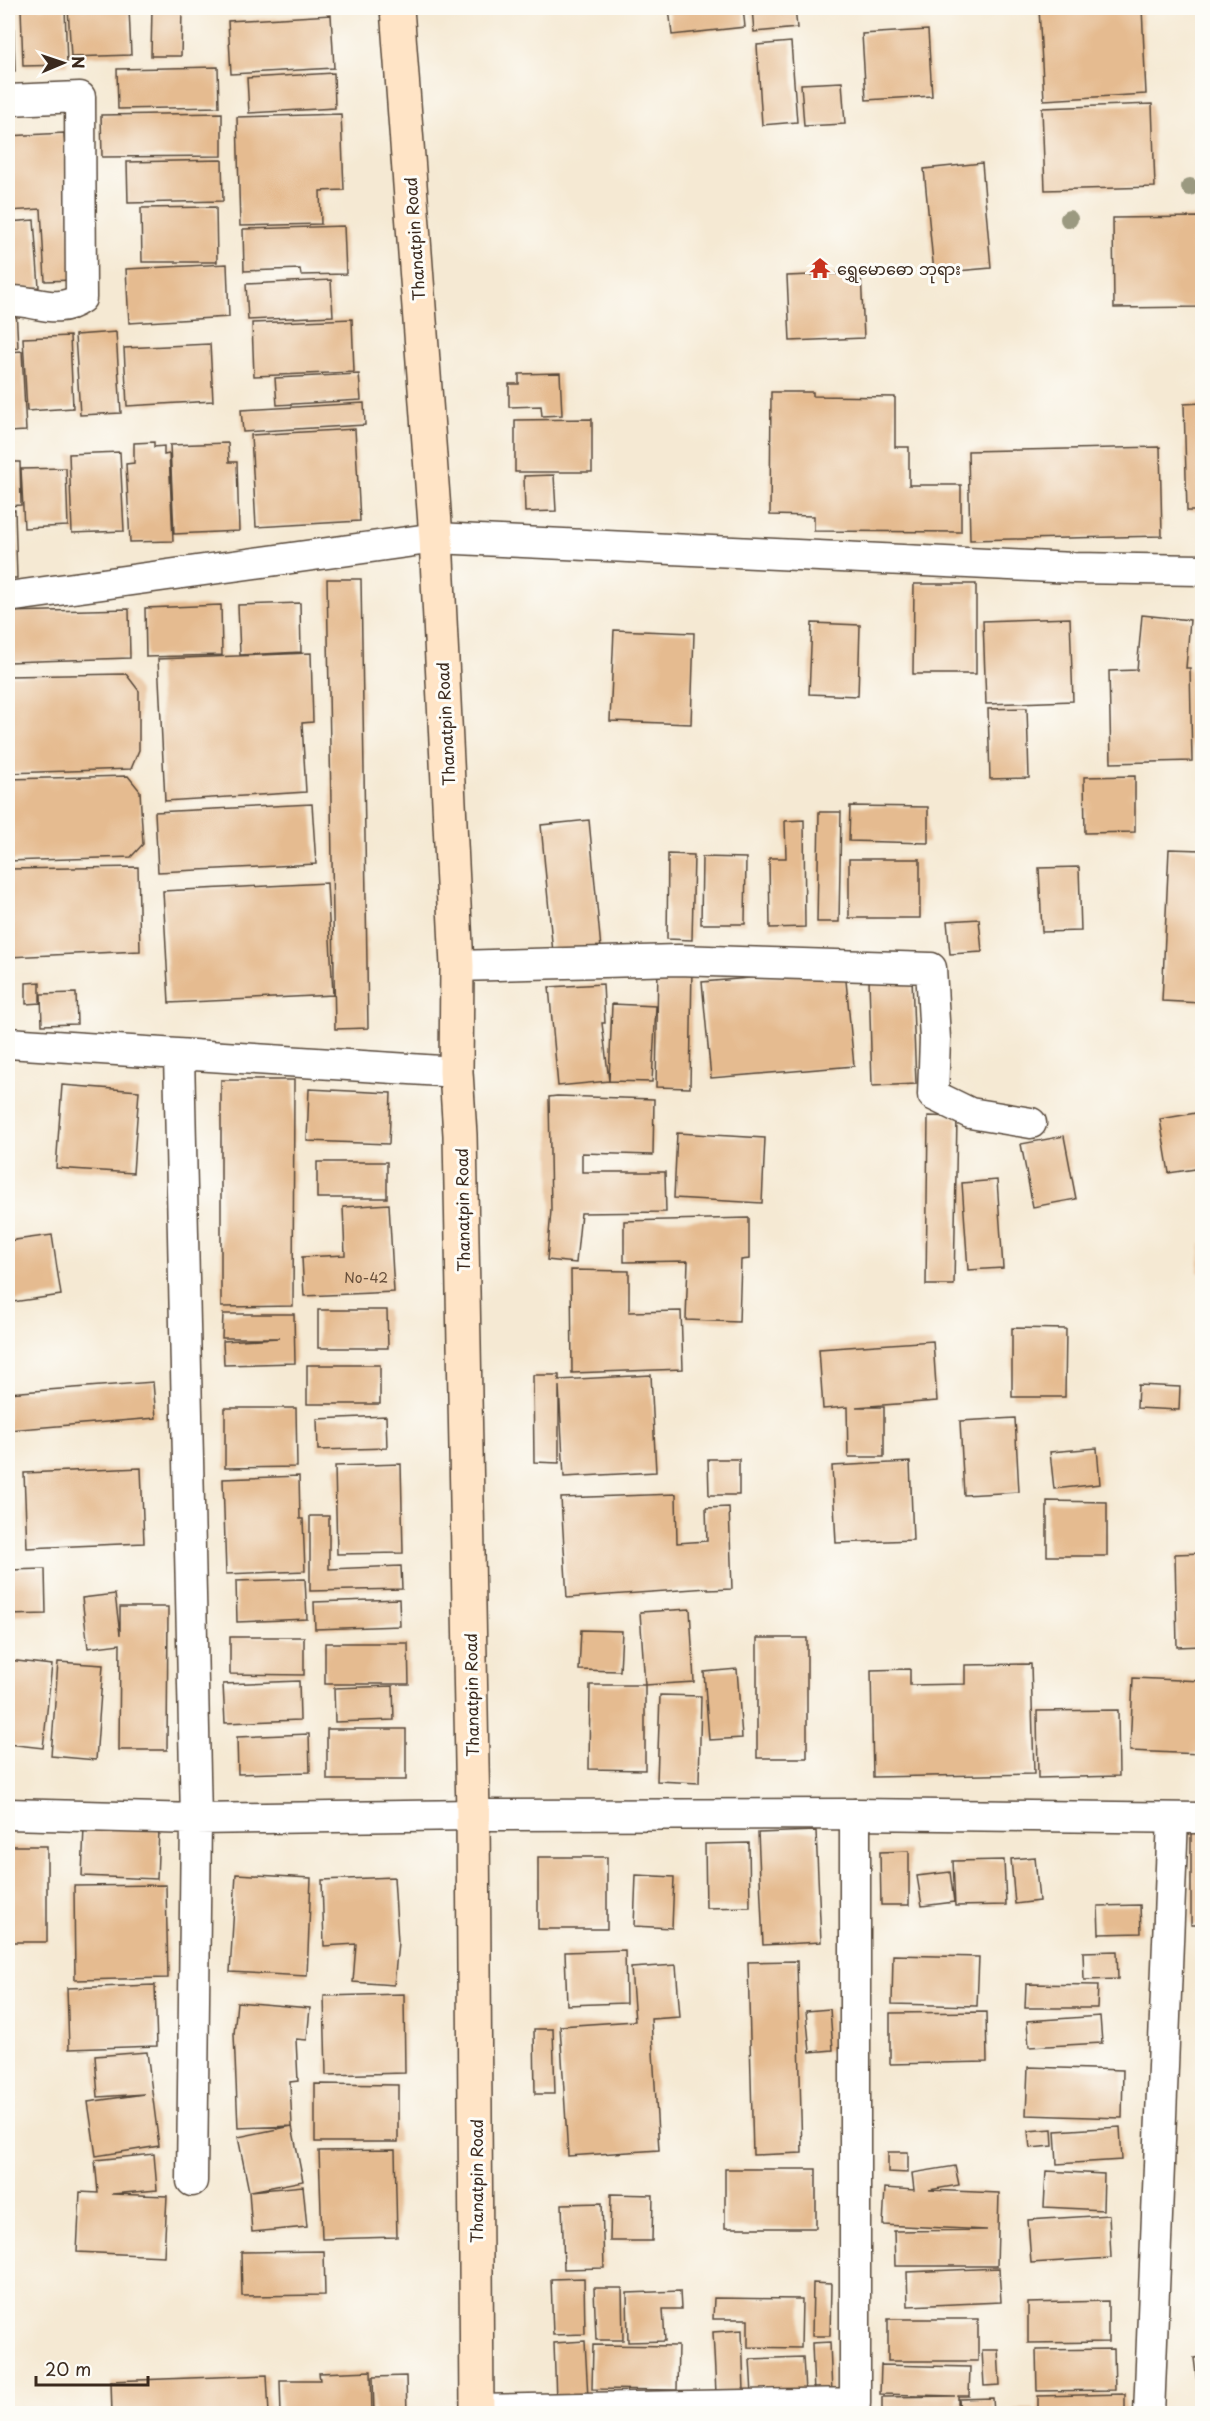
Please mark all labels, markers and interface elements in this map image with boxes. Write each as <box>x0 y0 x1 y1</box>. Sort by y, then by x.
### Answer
north arrow <box>33 33 93 93</box>
text: N <box>67 56 91 69</box>
street label: Thanatpin Road <box>398 176 430 302</box>
temple icon: ရွှေမောဓော ဘုရား <box>808 256 832 280</box>
place label: ရွှေမောဓော ဘုရား <box>837 256 961 284</box>
street label: Thanatpin Road <box>430 661 460 787</box>
street label: Thanatpin Road <box>449 1148 475 1272</box>
house number: No-42 <box>344 1267 388 1288</box>
street label: Thanatpin Road <box>458 1633 484 1757</box>
street label: Thanatpin Road <box>464 2119 488 2243</box>
scale bar <box>36 2349 148 2387</box>
text: 20 m <box>45 2355 91 2382</box>

